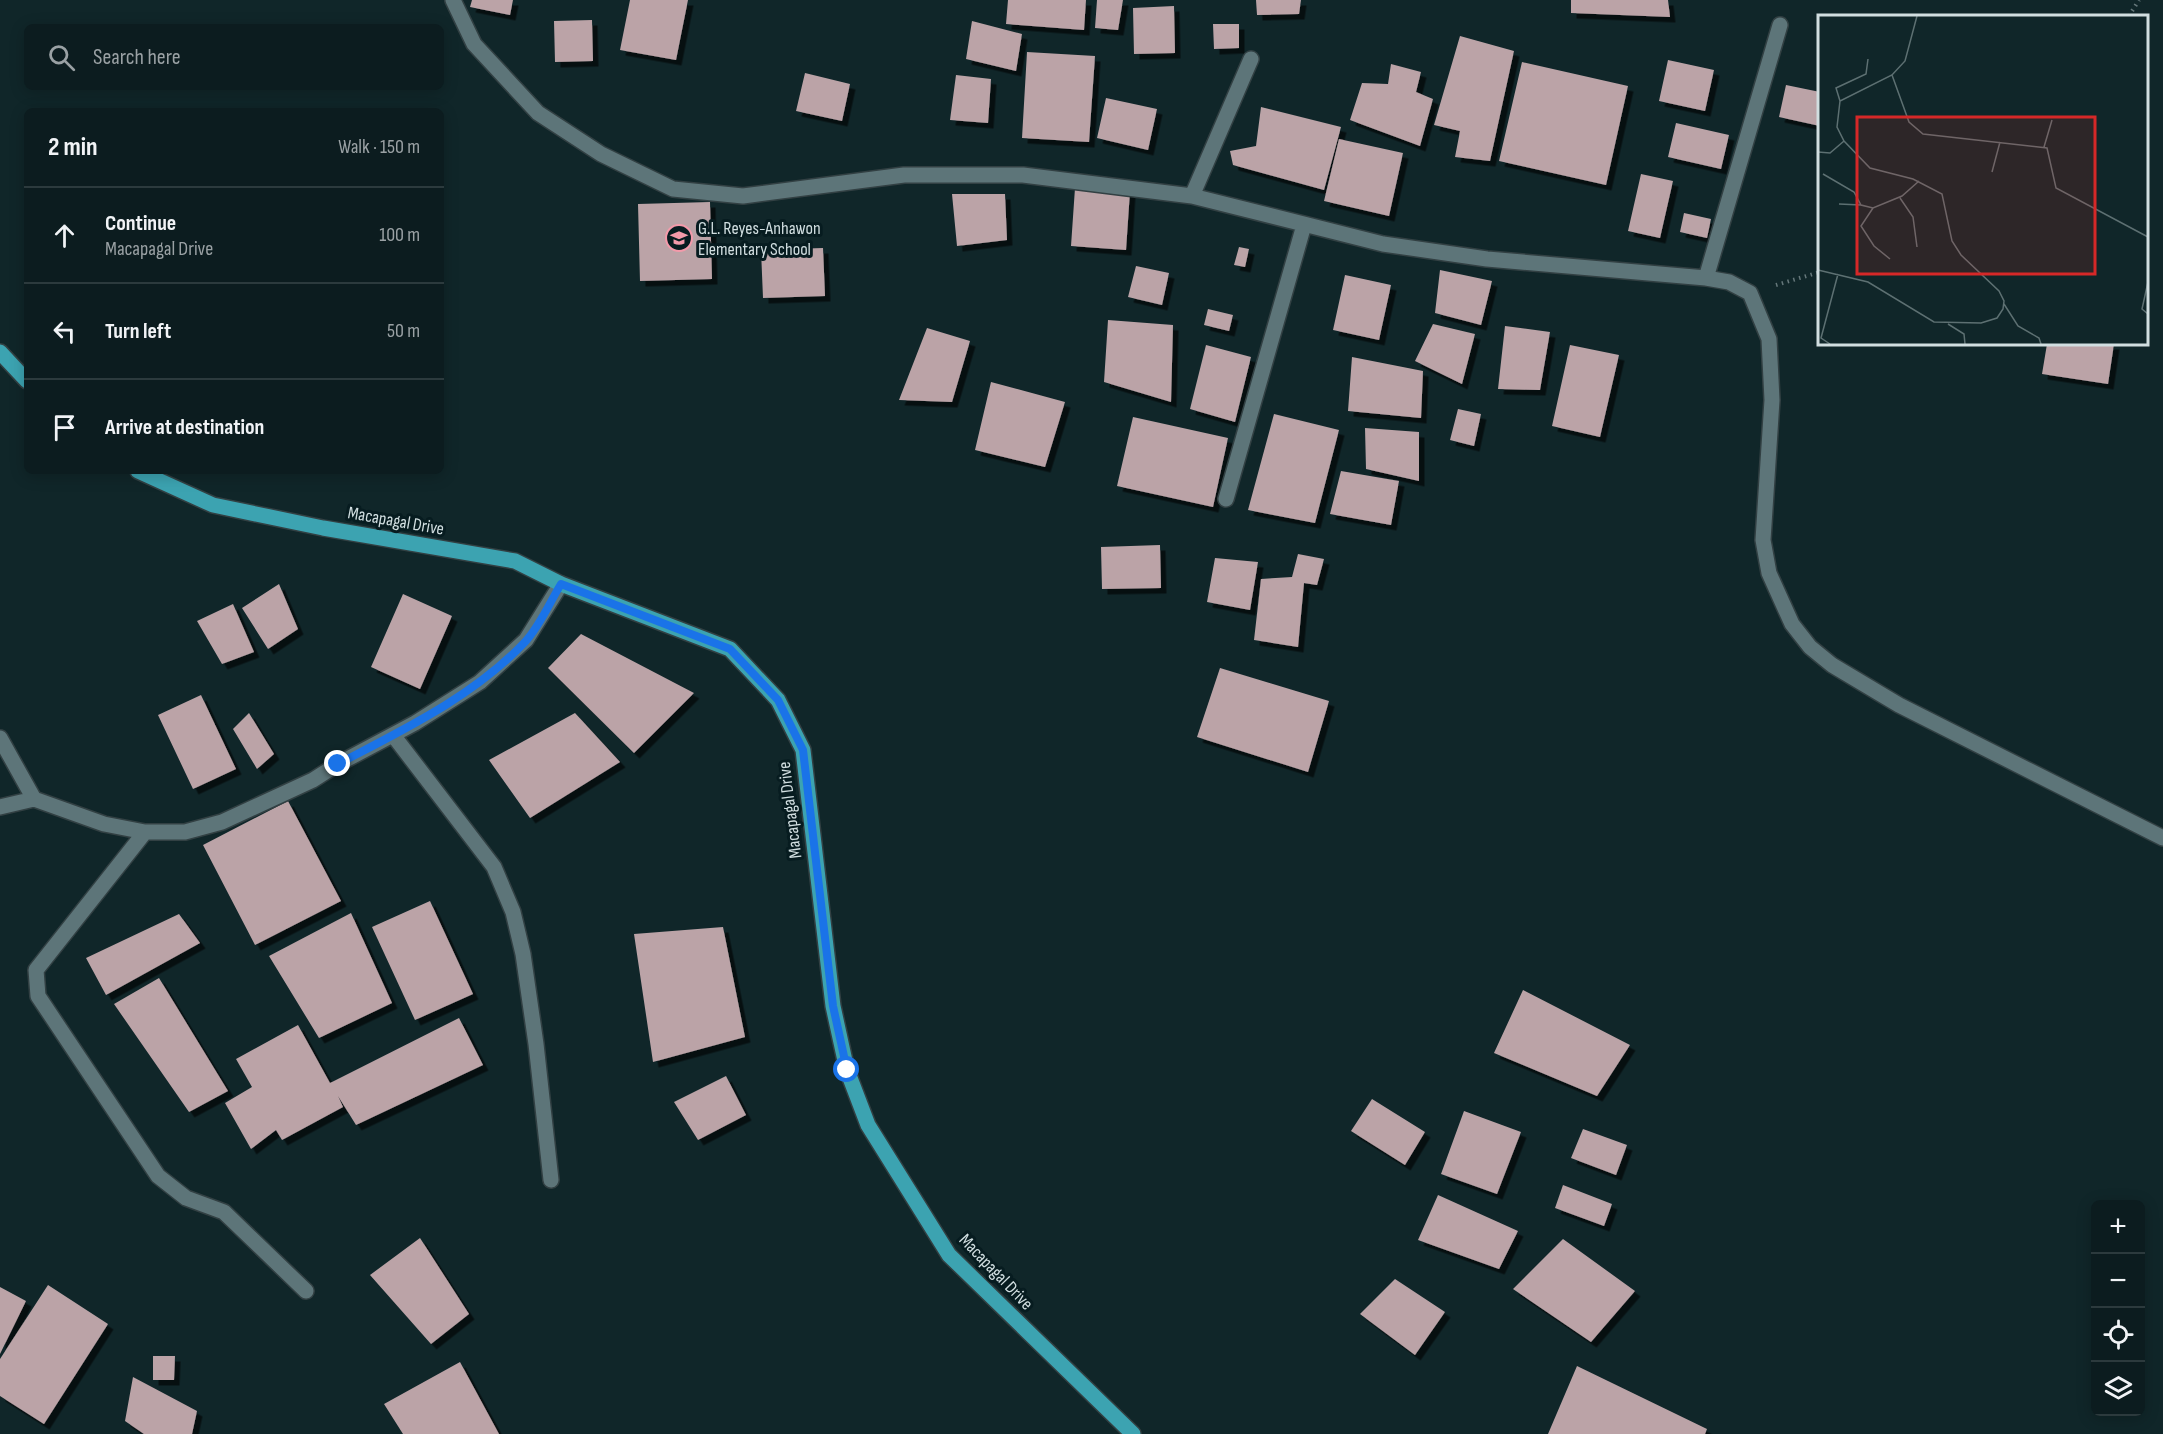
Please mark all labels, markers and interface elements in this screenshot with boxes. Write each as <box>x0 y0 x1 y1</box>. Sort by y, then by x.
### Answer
inset map <box>1818 15 2148 345</box>
search box <box>24 24 444 90</box>
icon: search <box>45 41 78 74</box>
text: Search here <box>93 44 180 71</box>
text: 2 min <box>48 132 98 163</box>
text: Walk · 150 m <box>338 135 420 159</box>
text: Continue <box>105 210 176 237</box>
place label: G.L. Reyes-Anhawon Elementary School <box>698 218 821 260</box>
icon: ahead <box>48 219 81 252</box>
text: 100 m <box>379 223 420 247</box>
school or university icon: G.L. Reyes-Anhawon Elementary School <box>664 223 694 253</box>
text: Macapagal Drive <box>105 237 213 261</box>
icon: left <box>48 315 81 348</box>
text: Turn left <box>105 318 171 345</box>
text: 50 m <box>387 319 420 343</box>
icon: arrive <box>48 411 81 444</box>
text: Arrive at destination <box>105 414 264 441</box>
street label: Macapagal Drive <box>346 502 446 540</box>
route end <box>324 750 350 776</box>
street label: Macapagal Drive <box>774 760 806 860</box>
route start <box>833 1056 859 1082</box>
map controls <box>2091 1200 2145 1416</box>
button: + <box>2091 1200 2145 1254</box>
street label: Macapagal Drive <box>955 1230 1037 1314</box>
button: − <box>2091 1254 2145 1308</box>
button: locate <box>2091 1308 2145 1362</box>
button: layers <box>2091 1362 2145 1416</box>

